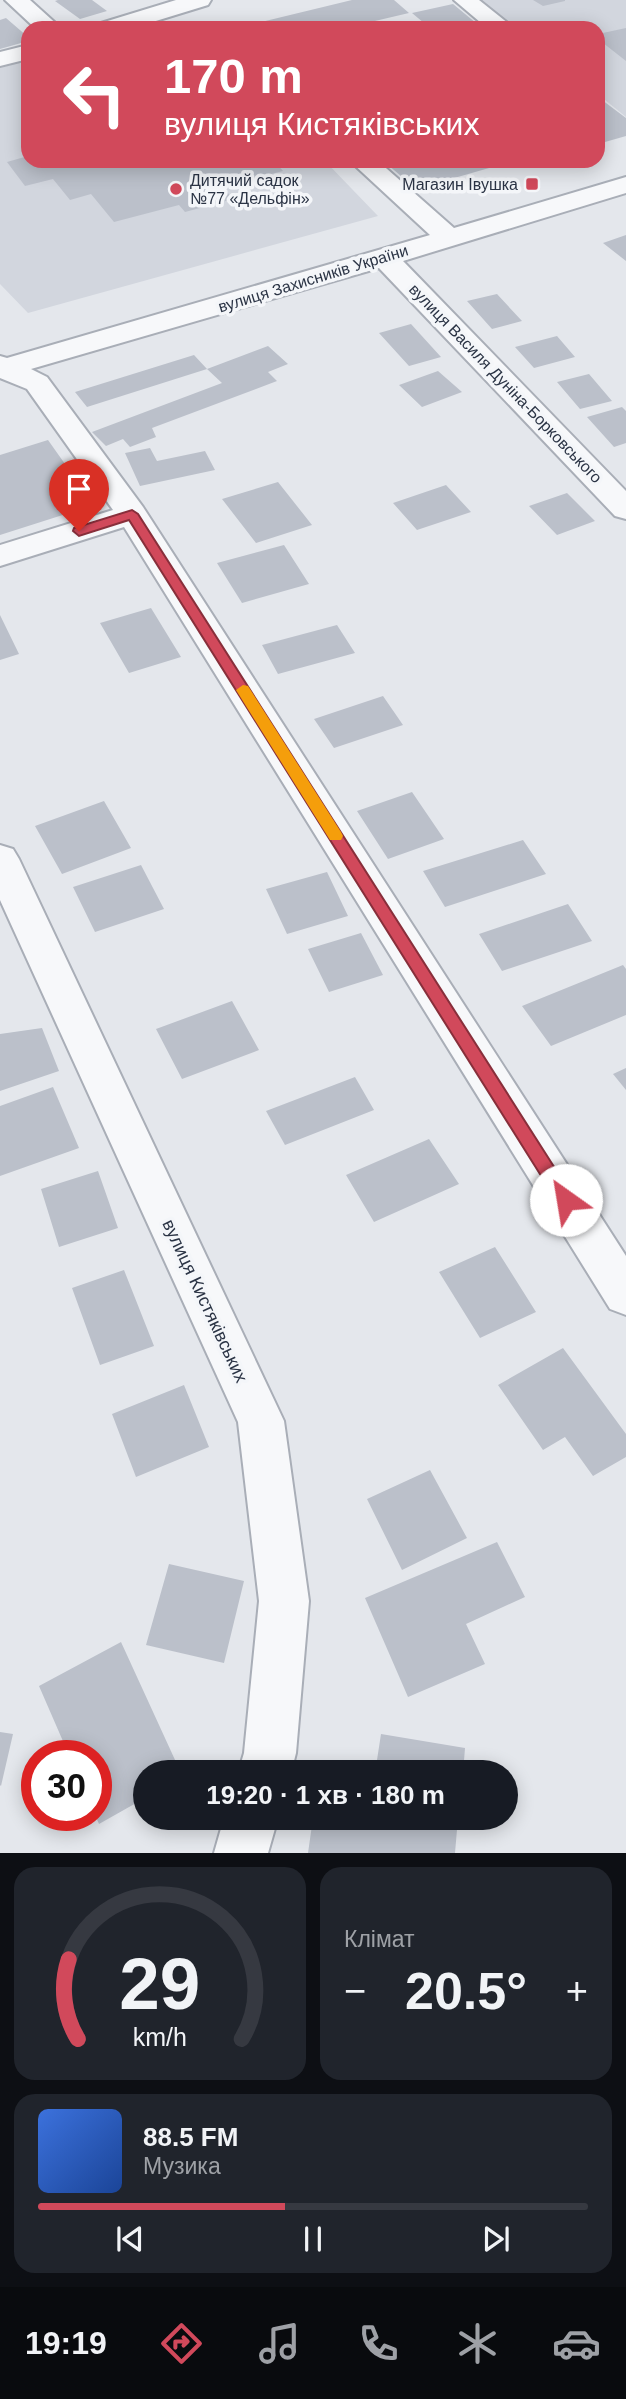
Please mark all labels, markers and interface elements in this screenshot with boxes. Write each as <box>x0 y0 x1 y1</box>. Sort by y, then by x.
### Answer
icon: left <box>49 49 140 140</box>
text: 170 m <box>164 49 303 103</box>
text: вулиця Кистяківських <box>164 106 479 142</box>
place label: Дитячий садок №77 «Дельфін» <box>190 172 310 207</box>
place label: Магазин Івушка <box>402 176 518 193</box>
marker: Магазин Івушка <box>524 176 540 192</box>
marker: Дитячий садок №77 «Дельфін» <box>168 181 184 197</box>
street label: вулиця Захисників України <box>216 241 410 315</box>
street label: вулиця Василя Дуніна-Борковського <box>406 281 605 486</box>
pin <box>49 459 109 531</box>
icon: arrive <box>60 470 98 508</box>
position arrow <box>529 1163 603 1237</box>
street label: вулиця Кистяківських <box>158 1216 252 1386</box>
speed limit sign: 30 <box>21 1740 112 1831</box>
text: 19:20 · 1 хв · 180 m <box>206 1780 445 1810</box>
text: Клімат <box>344 1926 415 1952</box>
text: 29 <box>120 1944 200 2025</box>
text: 20.5° <box>405 1962 527 2020</box>
text: − <box>344 1970 366 2012</box>
text: + <box>566 1970 588 2012</box>
text: km/h <box>133 2023 187 2051</box>
text: 88.5 FM <box>143 2122 238 2152</box>
text: Музика <box>143 2153 221 2179</box>
icon: previous <box>111 2220 149 2258</box>
icon: pause <box>294 2220 332 2258</box>
icon: next <box>477 2220 515 2258</box>
icon: directions <box>157 2319 206 2368</box>
icon: music <box>255 2319 304 2368</box>
icon: phone <box>354 2319 403 2368</box>
icon: climate <box>453 2319 502 2368</box>
icon: car <box>552 2319 601 2368</box>
text: 19:19 <box>25 2325 107 2361</box>

